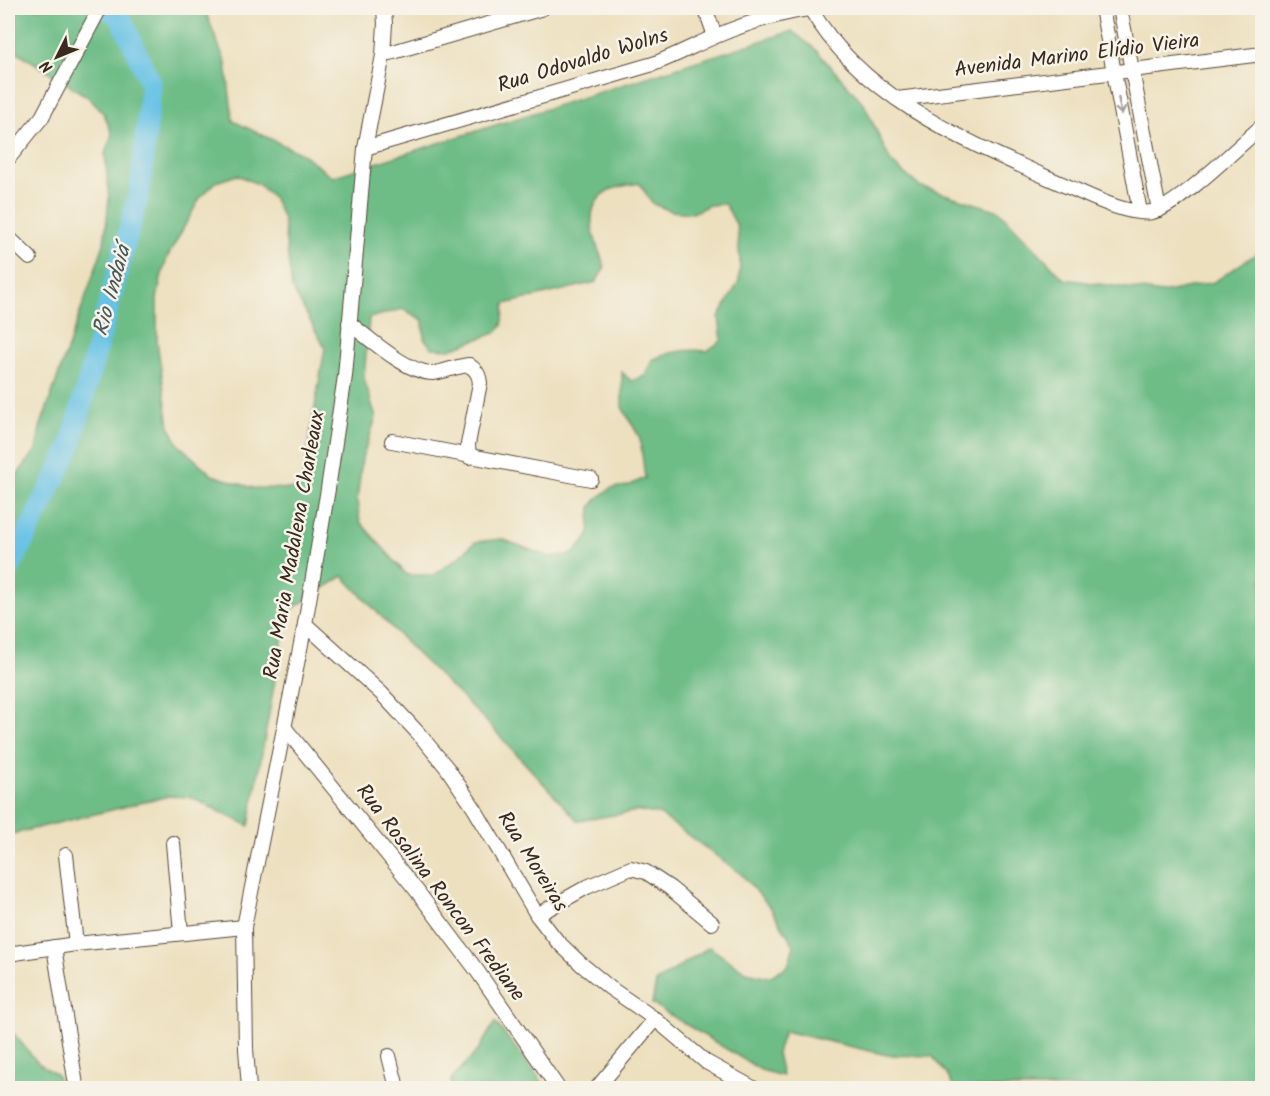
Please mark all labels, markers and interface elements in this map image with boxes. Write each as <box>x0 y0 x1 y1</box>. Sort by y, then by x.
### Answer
street label: Rua Odovaldo Wolns <box>494 19 672 103</box>
street label: Avenida Marino Elídio Vieira <box>953 25 1201 87</box>
north arrow <box>27 27 87 87</box>
text: N <box>35 54 60 78</box>
one-way arrow <box>1115 96 1126 116</box>
water label: Rio Indaiá <box>84 235 144 340</box>
street label: Rua Maria Madalena Charleaux <box>255 407 335 682</box>
street label: Rua Rosalina Roncon Frediane <box>347 777 533 1009</box>
street label: Rua Moreiras <box>488 805 576 919</box>

